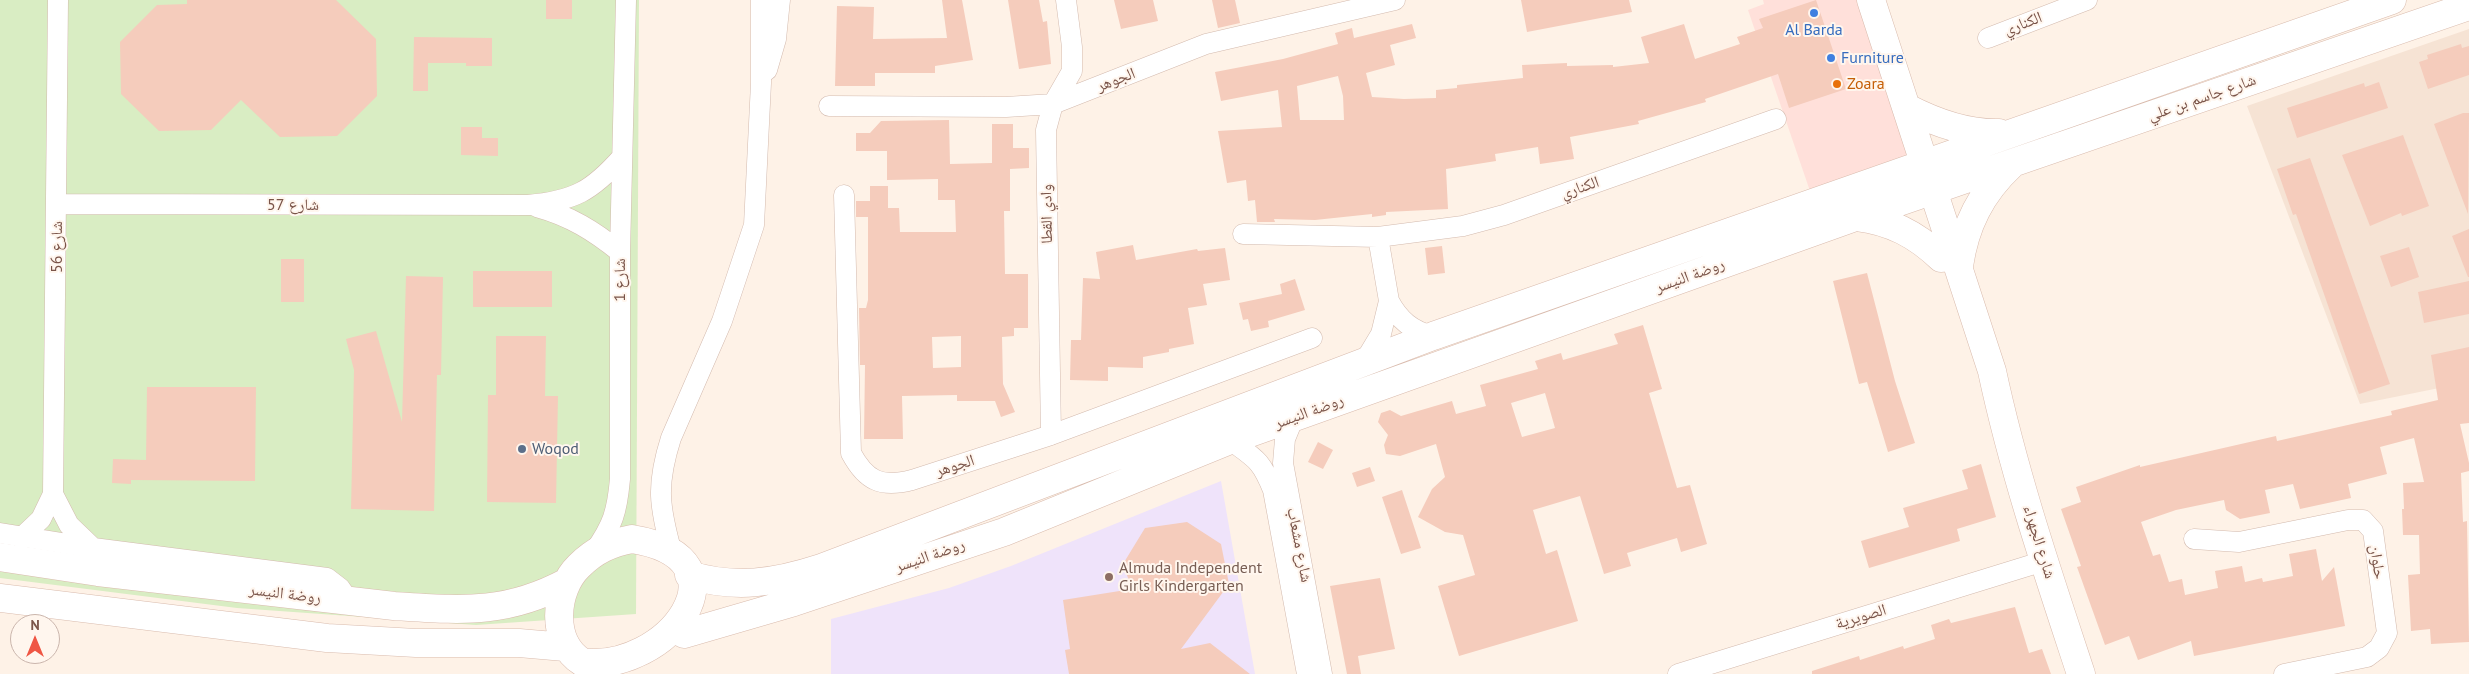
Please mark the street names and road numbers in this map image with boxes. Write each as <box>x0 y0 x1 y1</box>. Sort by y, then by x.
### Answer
street label: الكناري <box>2001 8 2045 40</box>
street label: الجوهر <box>1094 64 1138 96</box>
street label: شارع جاسم بن علي <box>2145 70 2259 126</box>
street label: الكناري <box>1558 173 1602 203</box>
street label: وادي القطا <box>1037 184 1057 244</box>
street label: شارع 57 <box>267 195 319 215</box>
street label: شارع 56 <box>47 221 67 273</box>
street label: روضة النيسر <box>1653 255 1727 297</box>
street label: شارع 1 <box>610 258 630 302</box>
street label: روضة النيسر <box>1272 391 1346 433</box>
street label: الجوهر <box>933 451 977 481</box>
street label: شارع الجهراء <box>2019 503 2059 581</box>
street label: شارع مشعاب <box>1282 506 1316 584</box>
street label: روضة النيسر <box>893 535 967 577</box>
street label: حلوان <box>2365 543 2389 581</box>
street label: روضة النيسر <box>248 580 322 608</box>
street label: الصويرية <box>1833 600 1889 634</box>

